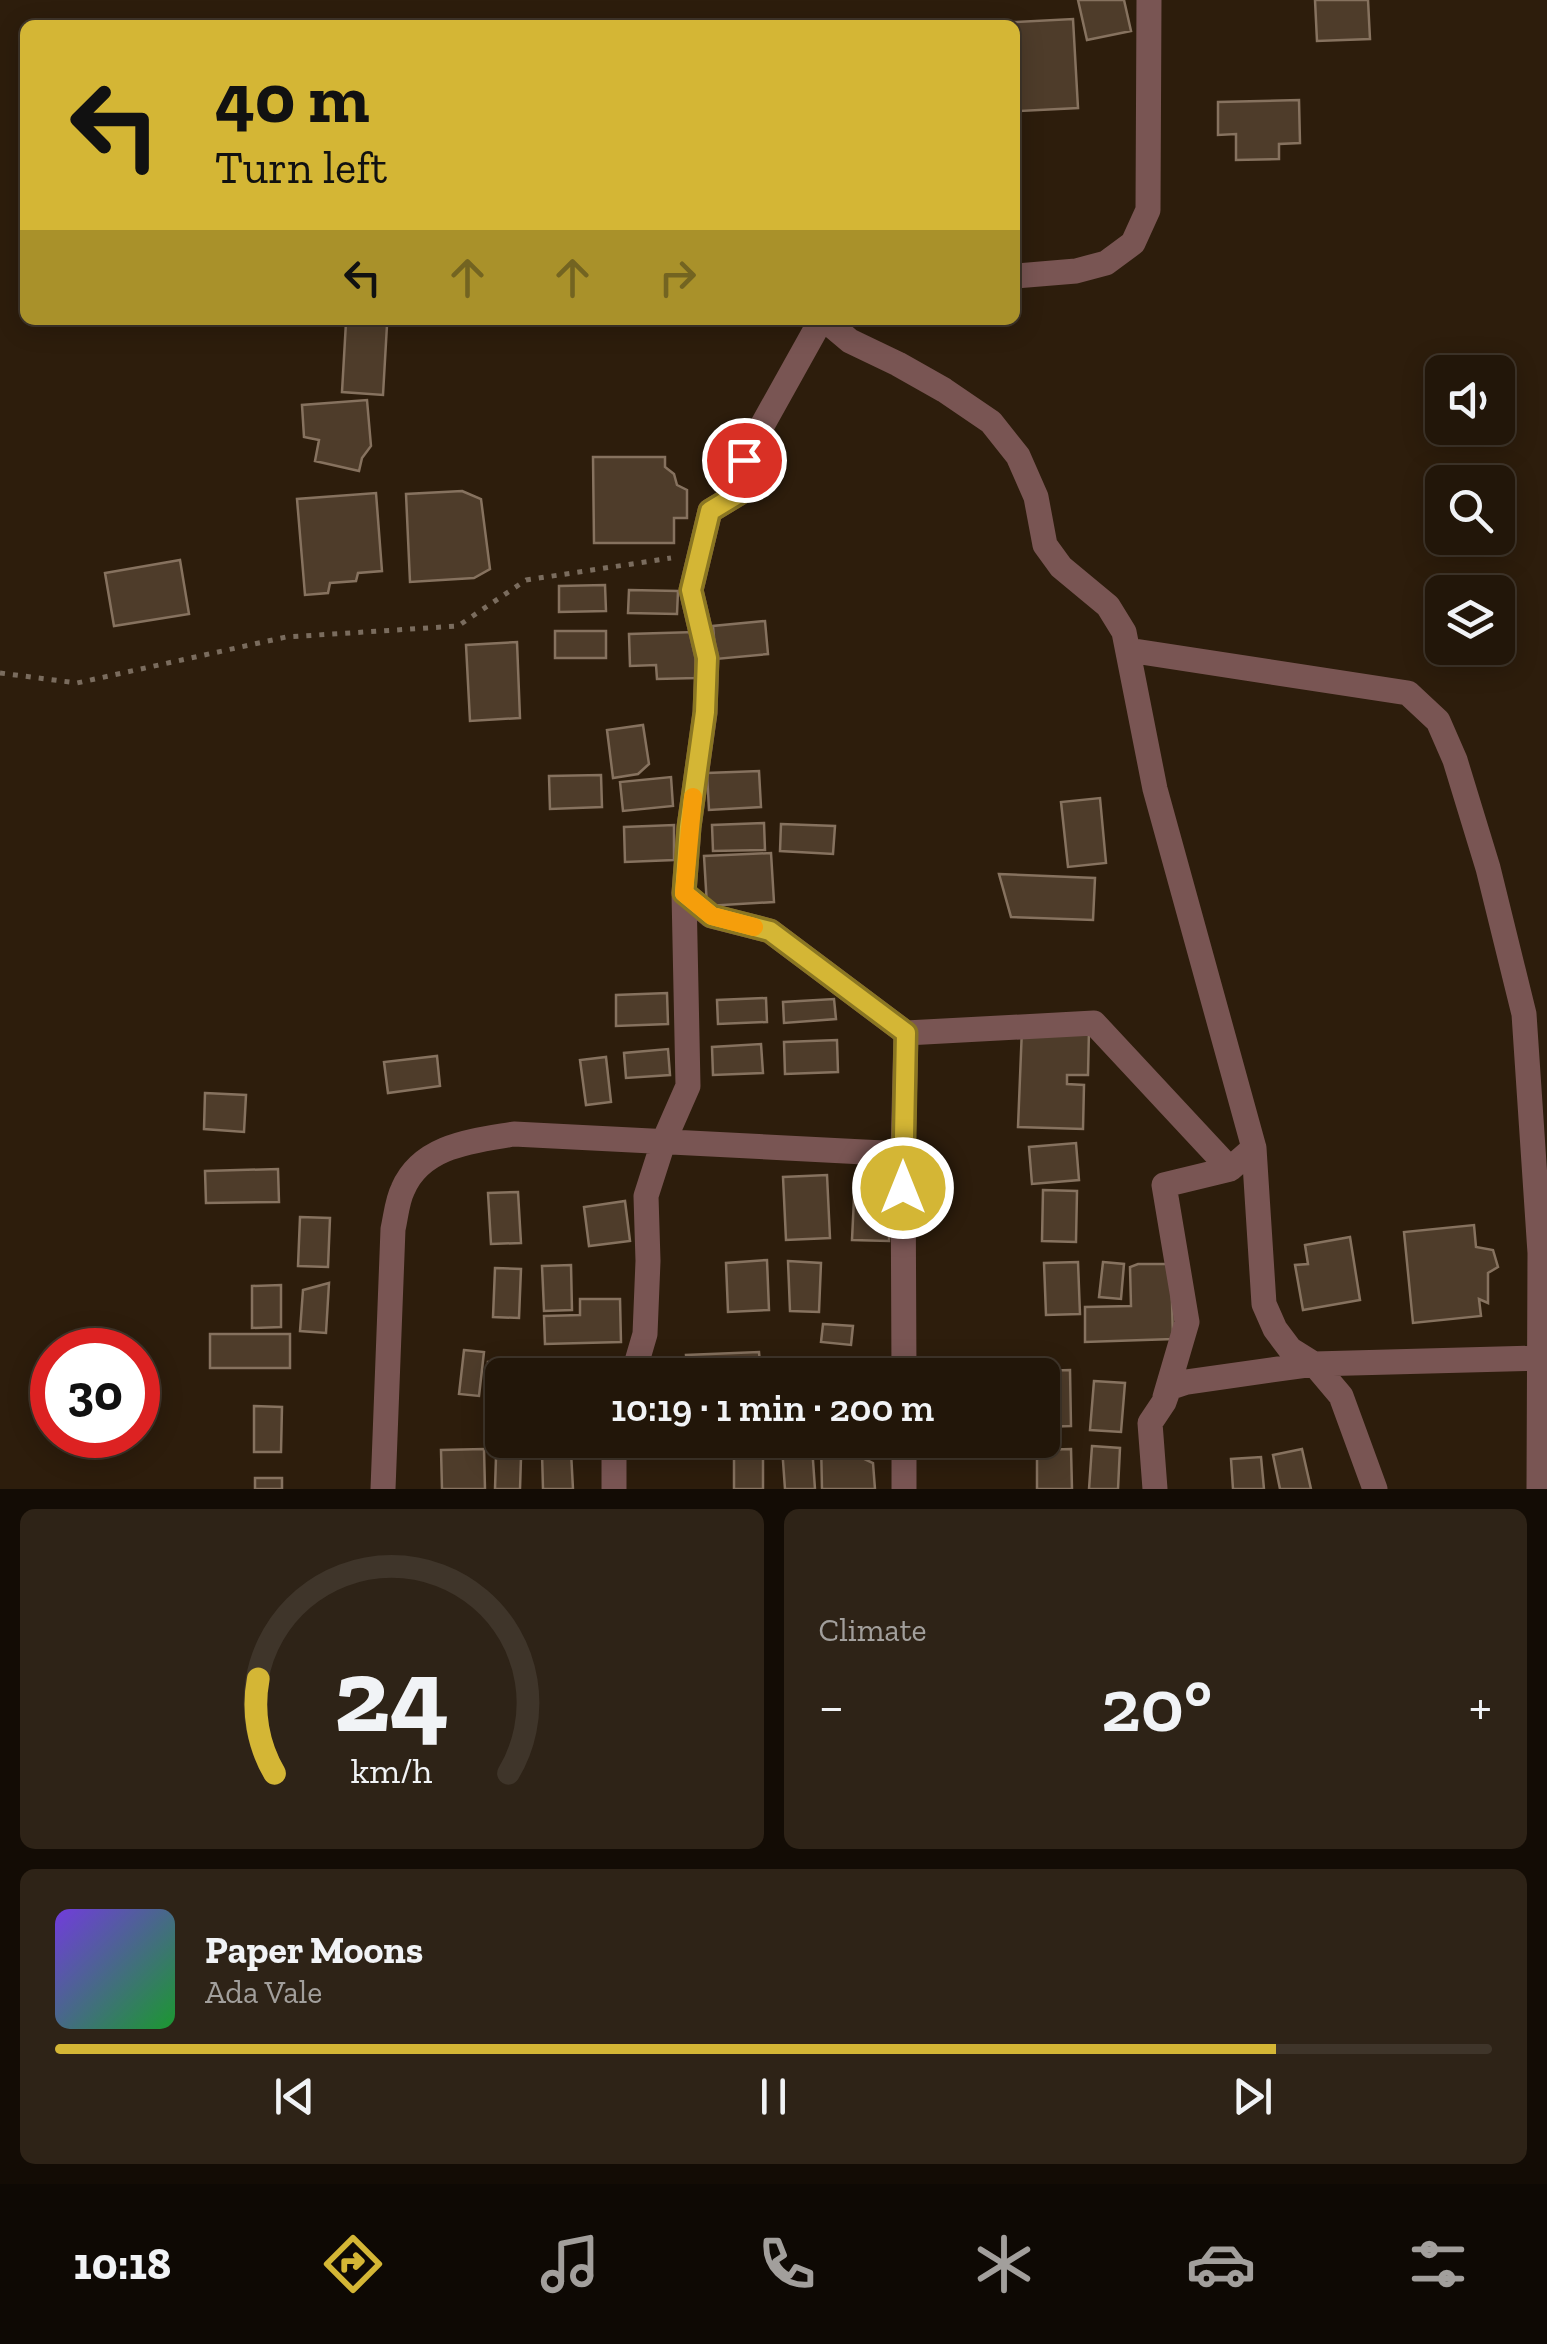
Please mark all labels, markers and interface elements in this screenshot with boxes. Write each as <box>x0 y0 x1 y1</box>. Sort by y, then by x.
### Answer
text: 40 m <box>215 56 370 140</box>
icon: left <box>50 60 180 190</box>
text: Turn left <box>215 141 387 195</box>
icon: left <box>335 250 390 305</box>
icon: ahead <box>440 250 495 305</box>
icon: ahead <box>545 250 600 305</box>
icon: right <box>650 250 705 305</box>
map controls <box>1425 355 1515 665</box>
button: sound <box>1425 355 1515 445</box>
pin <box>702 418 787 503</box>
icon: arrive <box>717 433 772 488</box>
button: search <box>1425 465 1515 555</box>
button: layers <box>1425 575 1515 665</box>
position arrow <box>851 1136 955 1240</box>
speed limit sign: 30 <box>30 1328 160 1458</box>
text: 10:19 · 1 min · 200 m <box>611 1385 934 1431</box>
text: Climate <box>819 1611 927 1649</box>
text: 24 <box>334 1633 449 1758</box>
text: 20° <box>1101 1660 1212 1750</box>
text: − <box>819 1673 844 1739</box>
text: + <box>1469 1673 1492 1739</box>
text: km/h <box>351 1749 433 1792</box>
text: Paper Moons <box>205 1927 423 1973</box>
text: Ada Vale <box>205 1973 322 2011</box>
icon: previous <box>267 2069 322 2124</box>
icon: pause <box>746 2069 801 2124</box>
icon: next <box>1225 2069 1280 2124</box>
icon: directions <box>318 2229 388 2299</box>
icon: music <box>535 2229 605 2299</box>
icon: phone <box>752 2229 822 2299</box>
icon: climate <box>969 2229 1039 2299</box>
icon: car <box>1186 2229 1256 2299</box>
icon: filters <box>1403 2229 1473 2299</box>
text: 10:18 <box>74 2237 171 2291</box>

